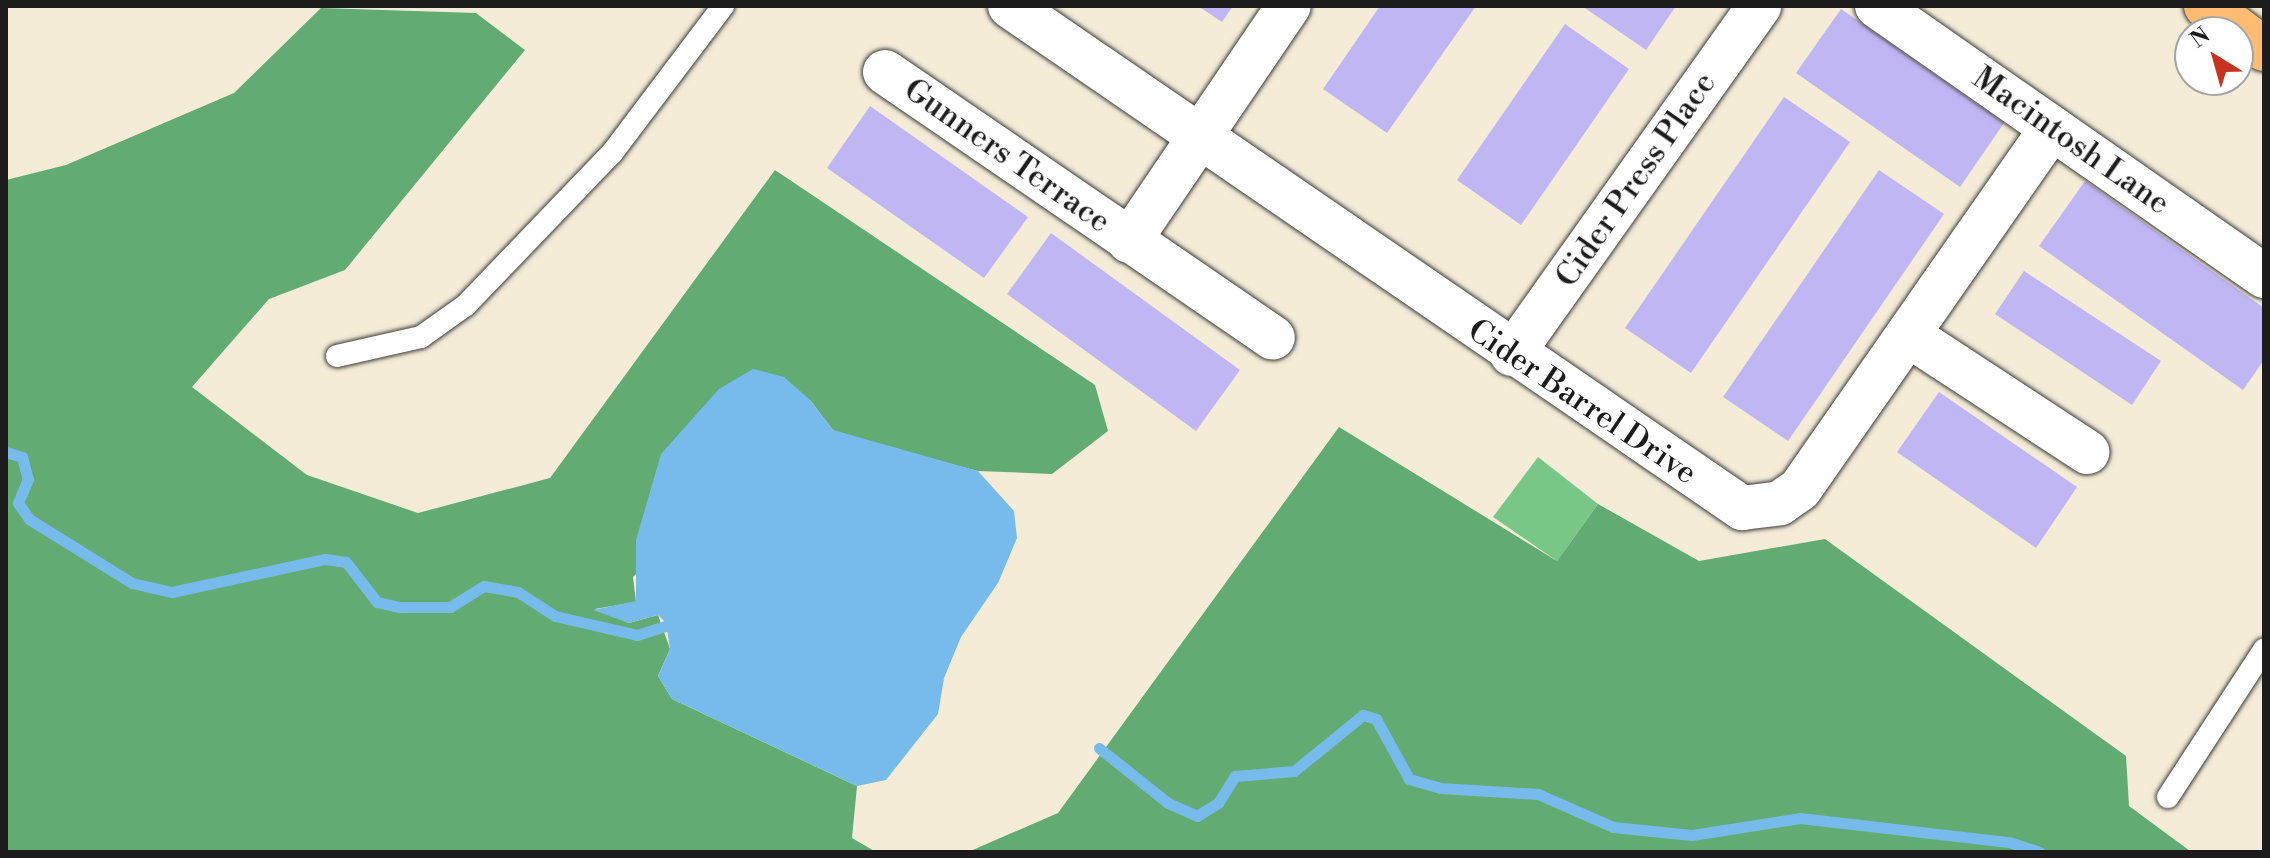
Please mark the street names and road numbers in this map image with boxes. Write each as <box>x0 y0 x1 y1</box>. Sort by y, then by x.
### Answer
street label: Macintosh Lane <box>1965 59 2177 223</box>
street label: Cider Press Place <box>1548 65 1724 295</box>
street label: Gunners Terrace <box>896 71 1118 241</box>
street label: Cider Barrel Drive <box>1460 311 1704 493</box>

